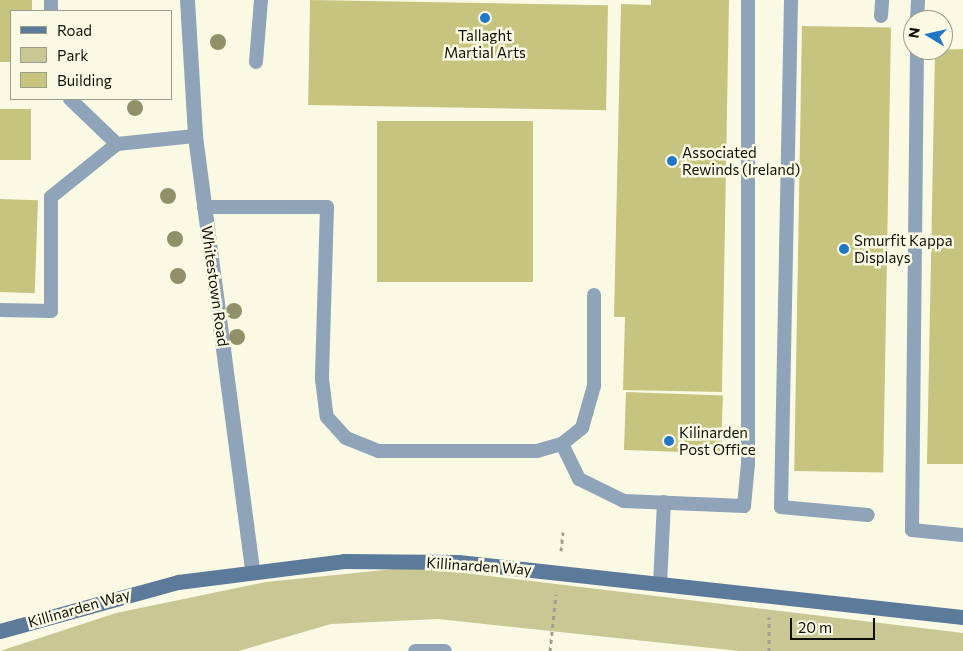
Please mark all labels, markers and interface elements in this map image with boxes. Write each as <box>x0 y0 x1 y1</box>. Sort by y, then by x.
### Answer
legend <box>10 10 172 100</box>
north arrow <box>903 10 953 60</box>
marker: Tallaght Martial Arts <box>479 12 491 24</box>
text: Road <box>57 21 92 39</box>
place label: Tallaght Martial Arts <box>444 26 526 61</box>
text: N <box>904 26 923 39</box>
text: Park <box>57 46 88 64</box>
text: Building <box>57 71 112 89</box>
place label: Associated Rewinds (Ireland) <box>682 143 800 178</box>
marker: Associated Rewinds (Ireland) <box>666 155 678 167</box>
street label: Whitestown Road <box>198 224 232 348</box>
place label: Smurfit Kappa Displays <box>854 231 953 266</box>
marker: Smurfit Kappa Displays <box>838 243 850 255</box>
place label: Kilinarden Post Office <box>679 423 756 458</box>
marker: Kilinarden Post Office <box>663 435 675 447</box>
street label: Killinarden Way <box>426 553 532 579</box>
street label: Killinarden Way <box>26 585 132 631</box>
scale bar <box>793 608 878 640</box>
text: 20 m <box>798 618 832 636</box>

